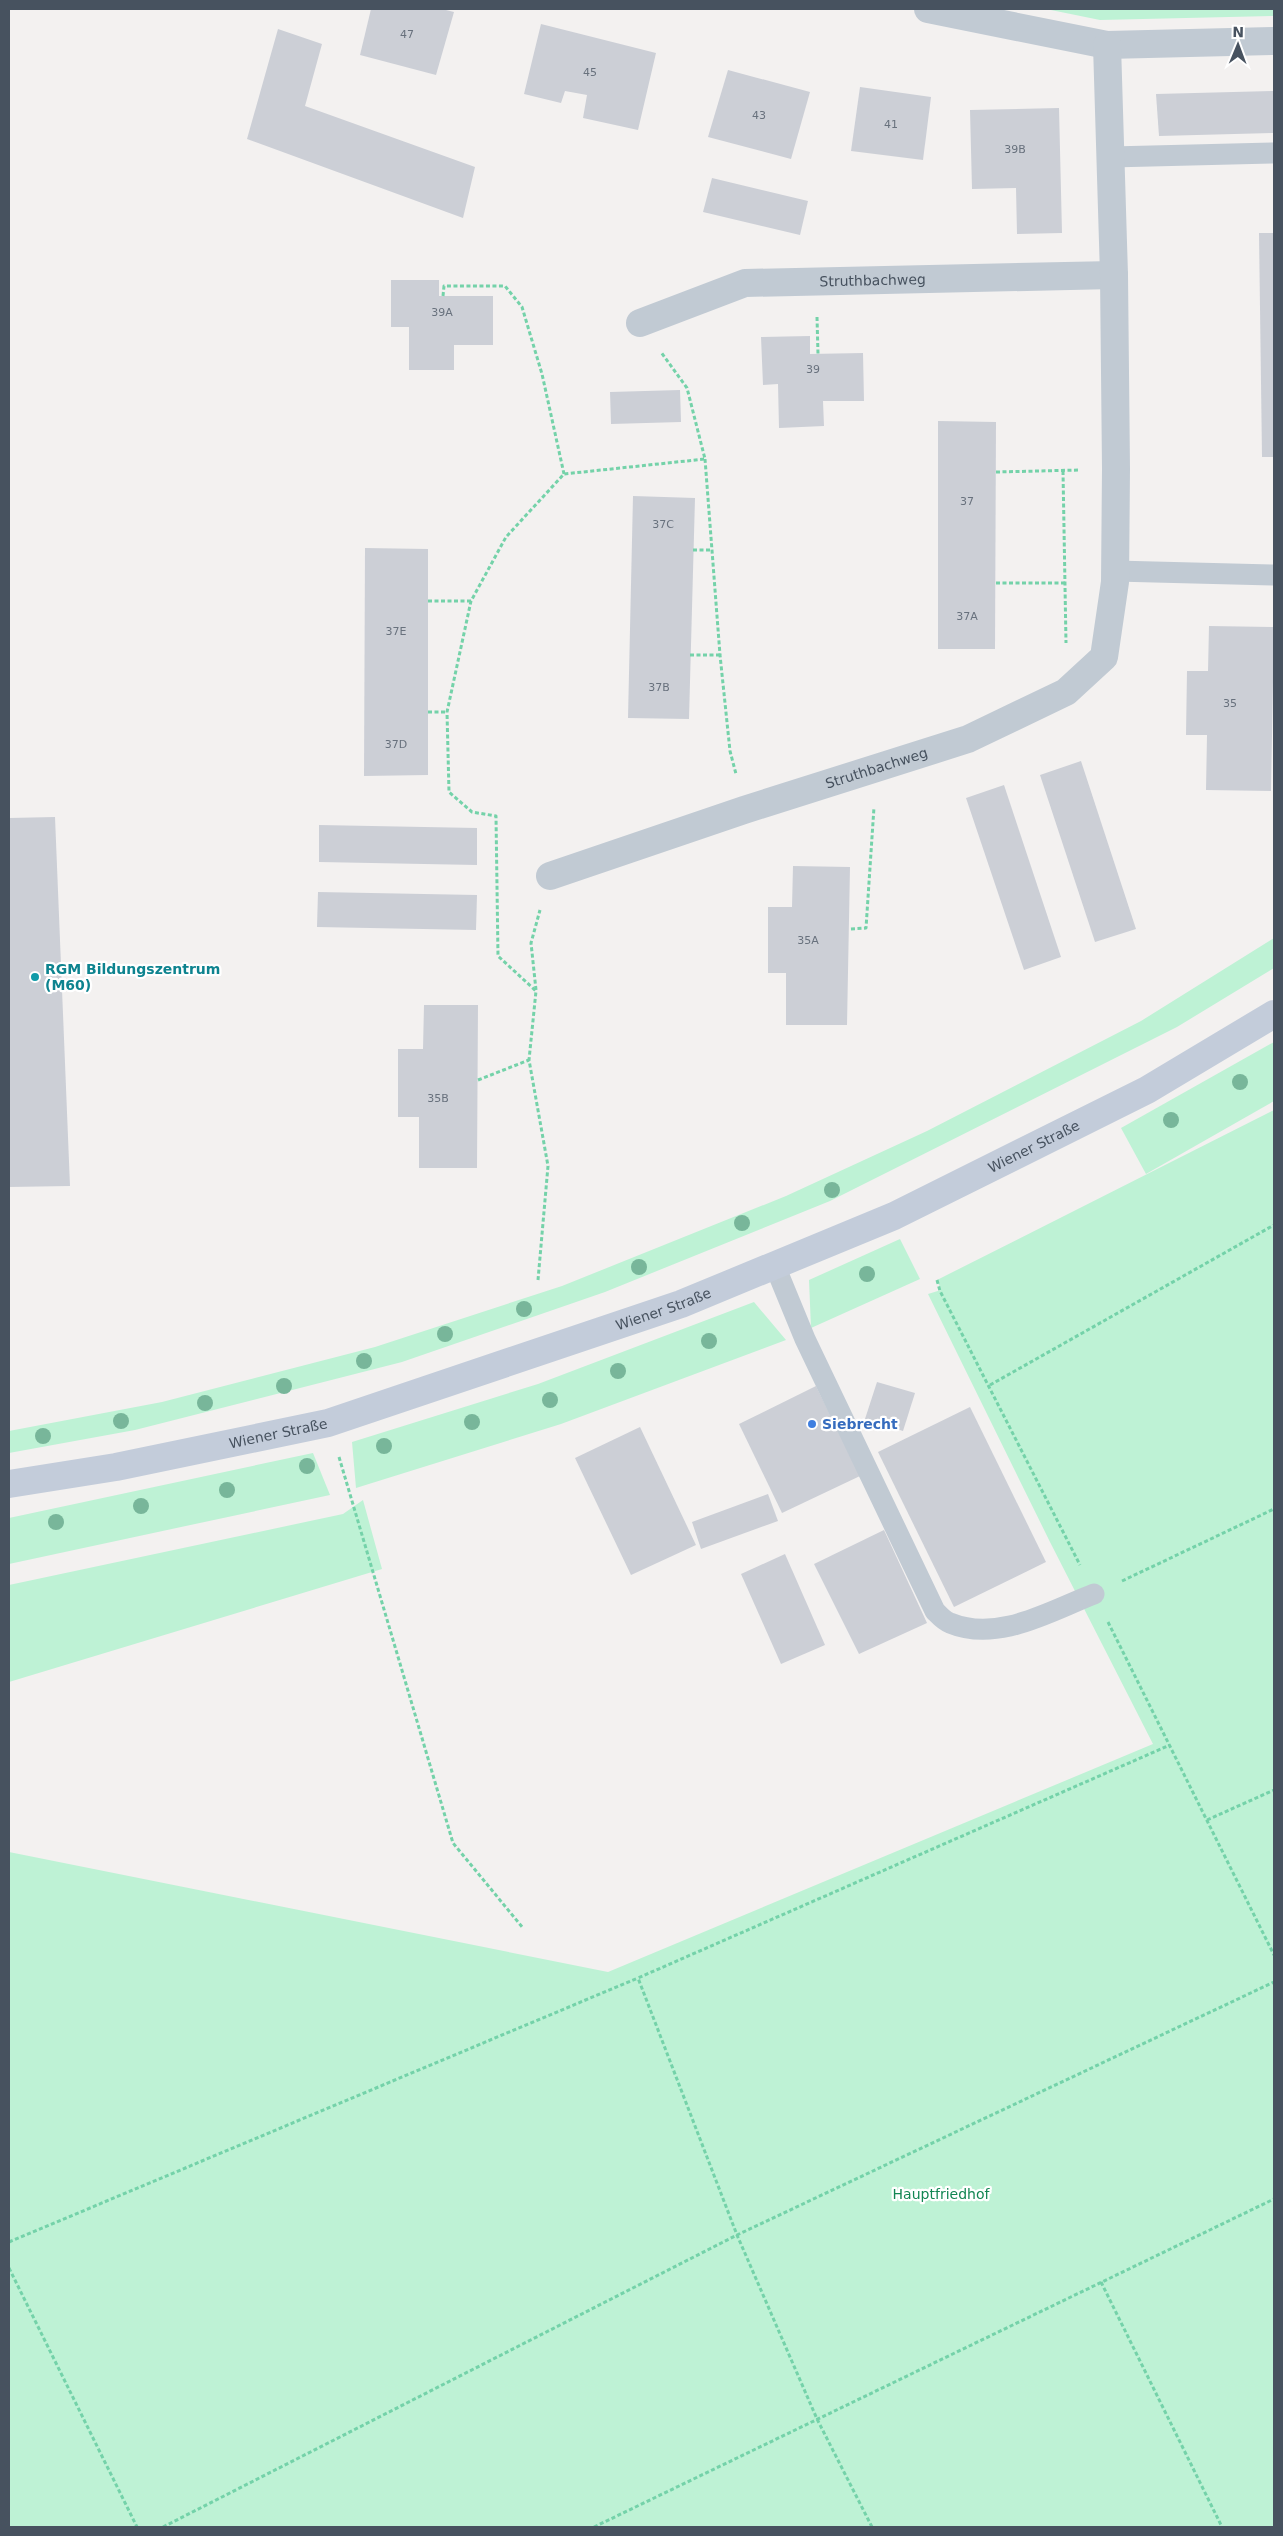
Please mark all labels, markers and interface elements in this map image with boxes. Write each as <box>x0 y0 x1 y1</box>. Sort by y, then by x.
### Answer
north arrow <box>1213 20 1263 70</box>
text: N <box>1232 24 1244 40</box>
house number: 47 <box>400 28 414 41</box>
house number: 45 <box>583 66 597 79</box>
house number: 43 <box>752 109 766 122</box>
house number: 41 <box>884 118 898 131</box>
house number: 39B <box>1004 143 1026 156</box>
street label: Struthbachweg <box>819 271 926 289</box>
house number: 39A <box>431 306 453 319</box>
house number: 39 <box>806 363 820 376</box>
house number: 37 <box>960 495 974 508</box>
house number: 37C <box>652 518 674 531</box>
house number: 37A <box>956 610 978 623</box>
house number: 37E <box>386 625 407 638</box>
house number: 37B <box>648 681 670 694</box>
house number: 35 <box>1223 697 1237 710</box>
house number: 37D <box>385 738 407 751</box>
street label: Struthbachweg <box>823 744 930 792</box>
house number: 35A <box>797 934 819 947</box>
place label: RGM Bildungszentrum (M60) <box>45 961 220 993</box>
marker: RGM Bildungszentrum (M60) <box>29 971 41 983</box>
house number: 35B <box>427 1092 449 1105</box>
street label: Wiener Straße <box>985 1117 1082 1176</box>
street label: Wiener Straße <box>614 1285 713 1333</box>
street label: Wiener Straße <box>228 1415 329 1451</box>
place label: Siebrecht <box>822 1416 898 1432</box>
marker: Siebrecht <box>806 1418 818 1430</box>
park label: Hauptfriedhof <box>893 2186 990 2202</box>

